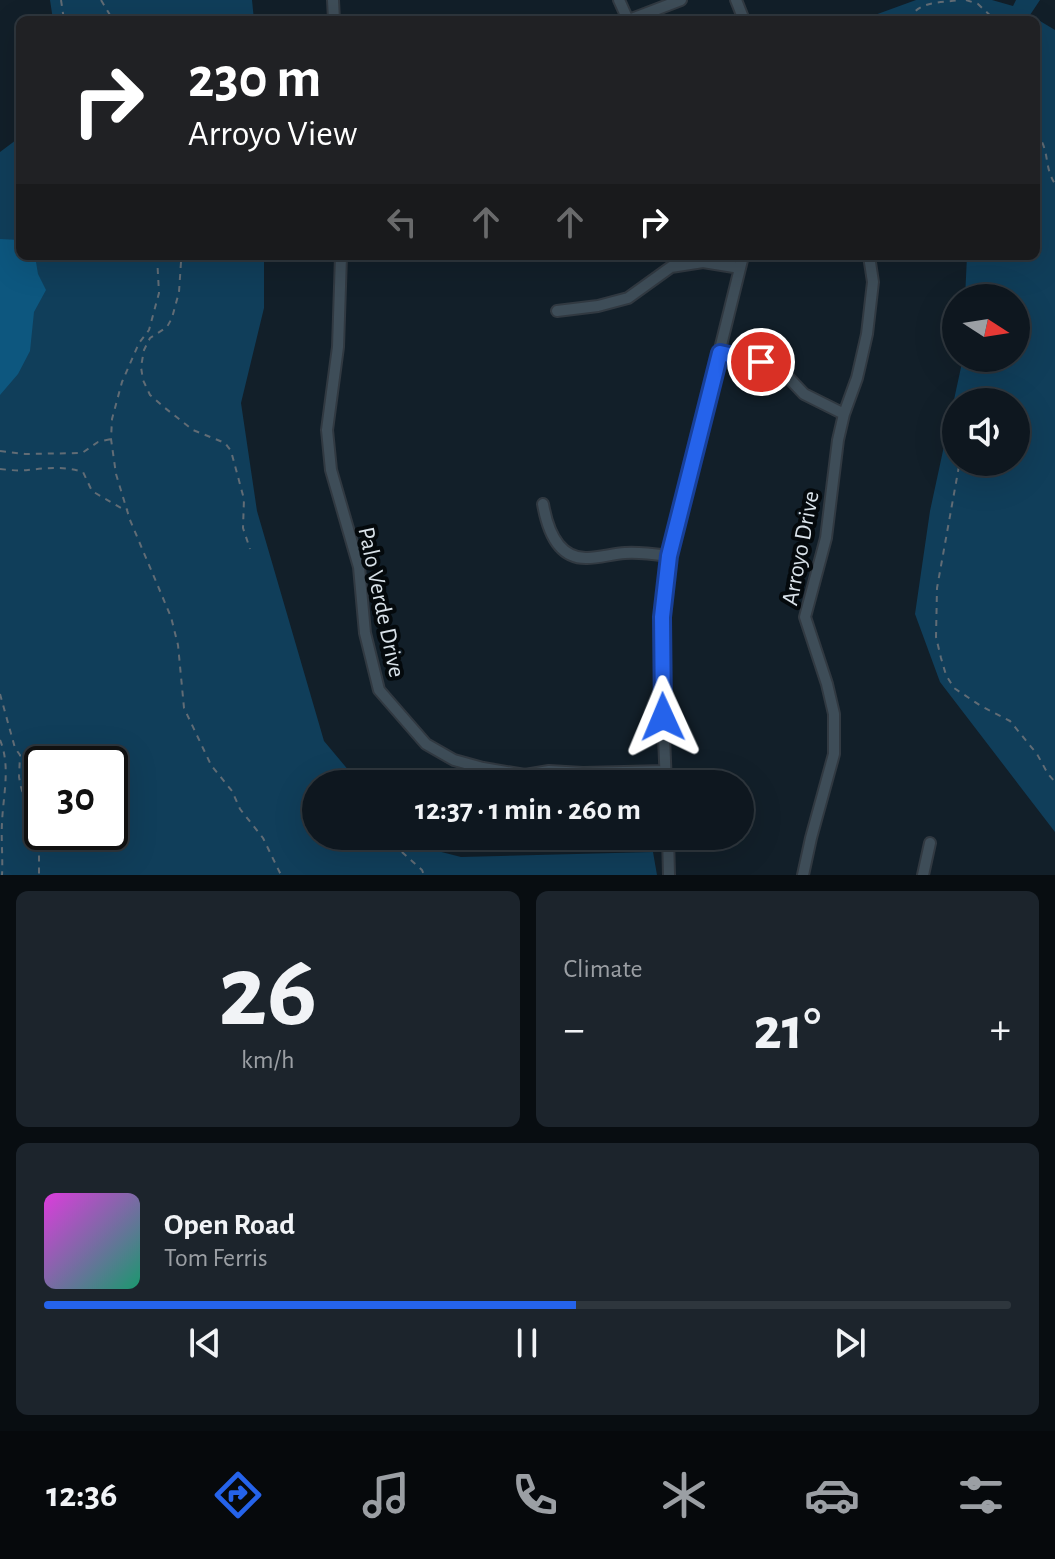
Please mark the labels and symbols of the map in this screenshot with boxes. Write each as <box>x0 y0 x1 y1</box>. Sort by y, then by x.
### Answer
north arrow <box>942 284 1030 372</box>
pin <box>727 328 795 396</box>
street label: Arroyo Drive <box>778 489 824 607</box>
street label: Palo Verde Drive <box>353 525 409 680</box>
position arrow <box>621 675 705 759</box>
speed limit sign: 30 <box>24 746 128 850</box>

